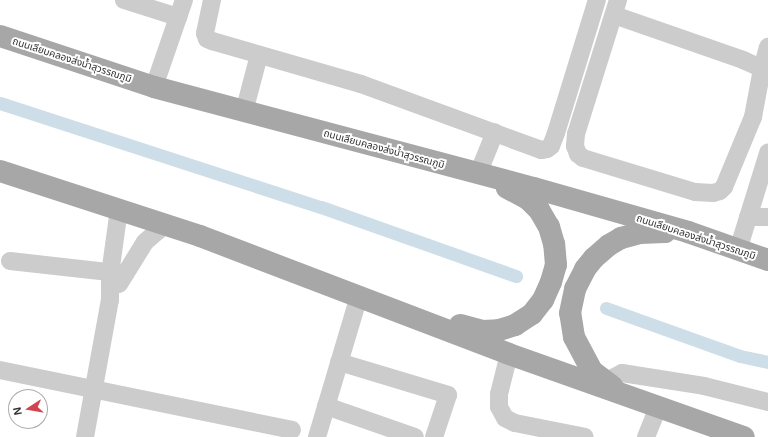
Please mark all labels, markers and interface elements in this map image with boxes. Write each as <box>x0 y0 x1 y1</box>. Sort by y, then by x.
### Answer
street label: ถนนเลียบคลองส่งน้ำสุวรรณภูมิ <box>11 35 133 85</box>
street label: ถนนเลียบคลองส่งน้ำสุวรรณภูมิ <box>322 127 446 171</box>
street label: ถนนเลียบคลองส่งน้ำสุวรรณภูมิ <box>635 212 757 262</box>
north arrow <box>8 389 48 429</box>
text: N <box>11 406 24 416</box>

